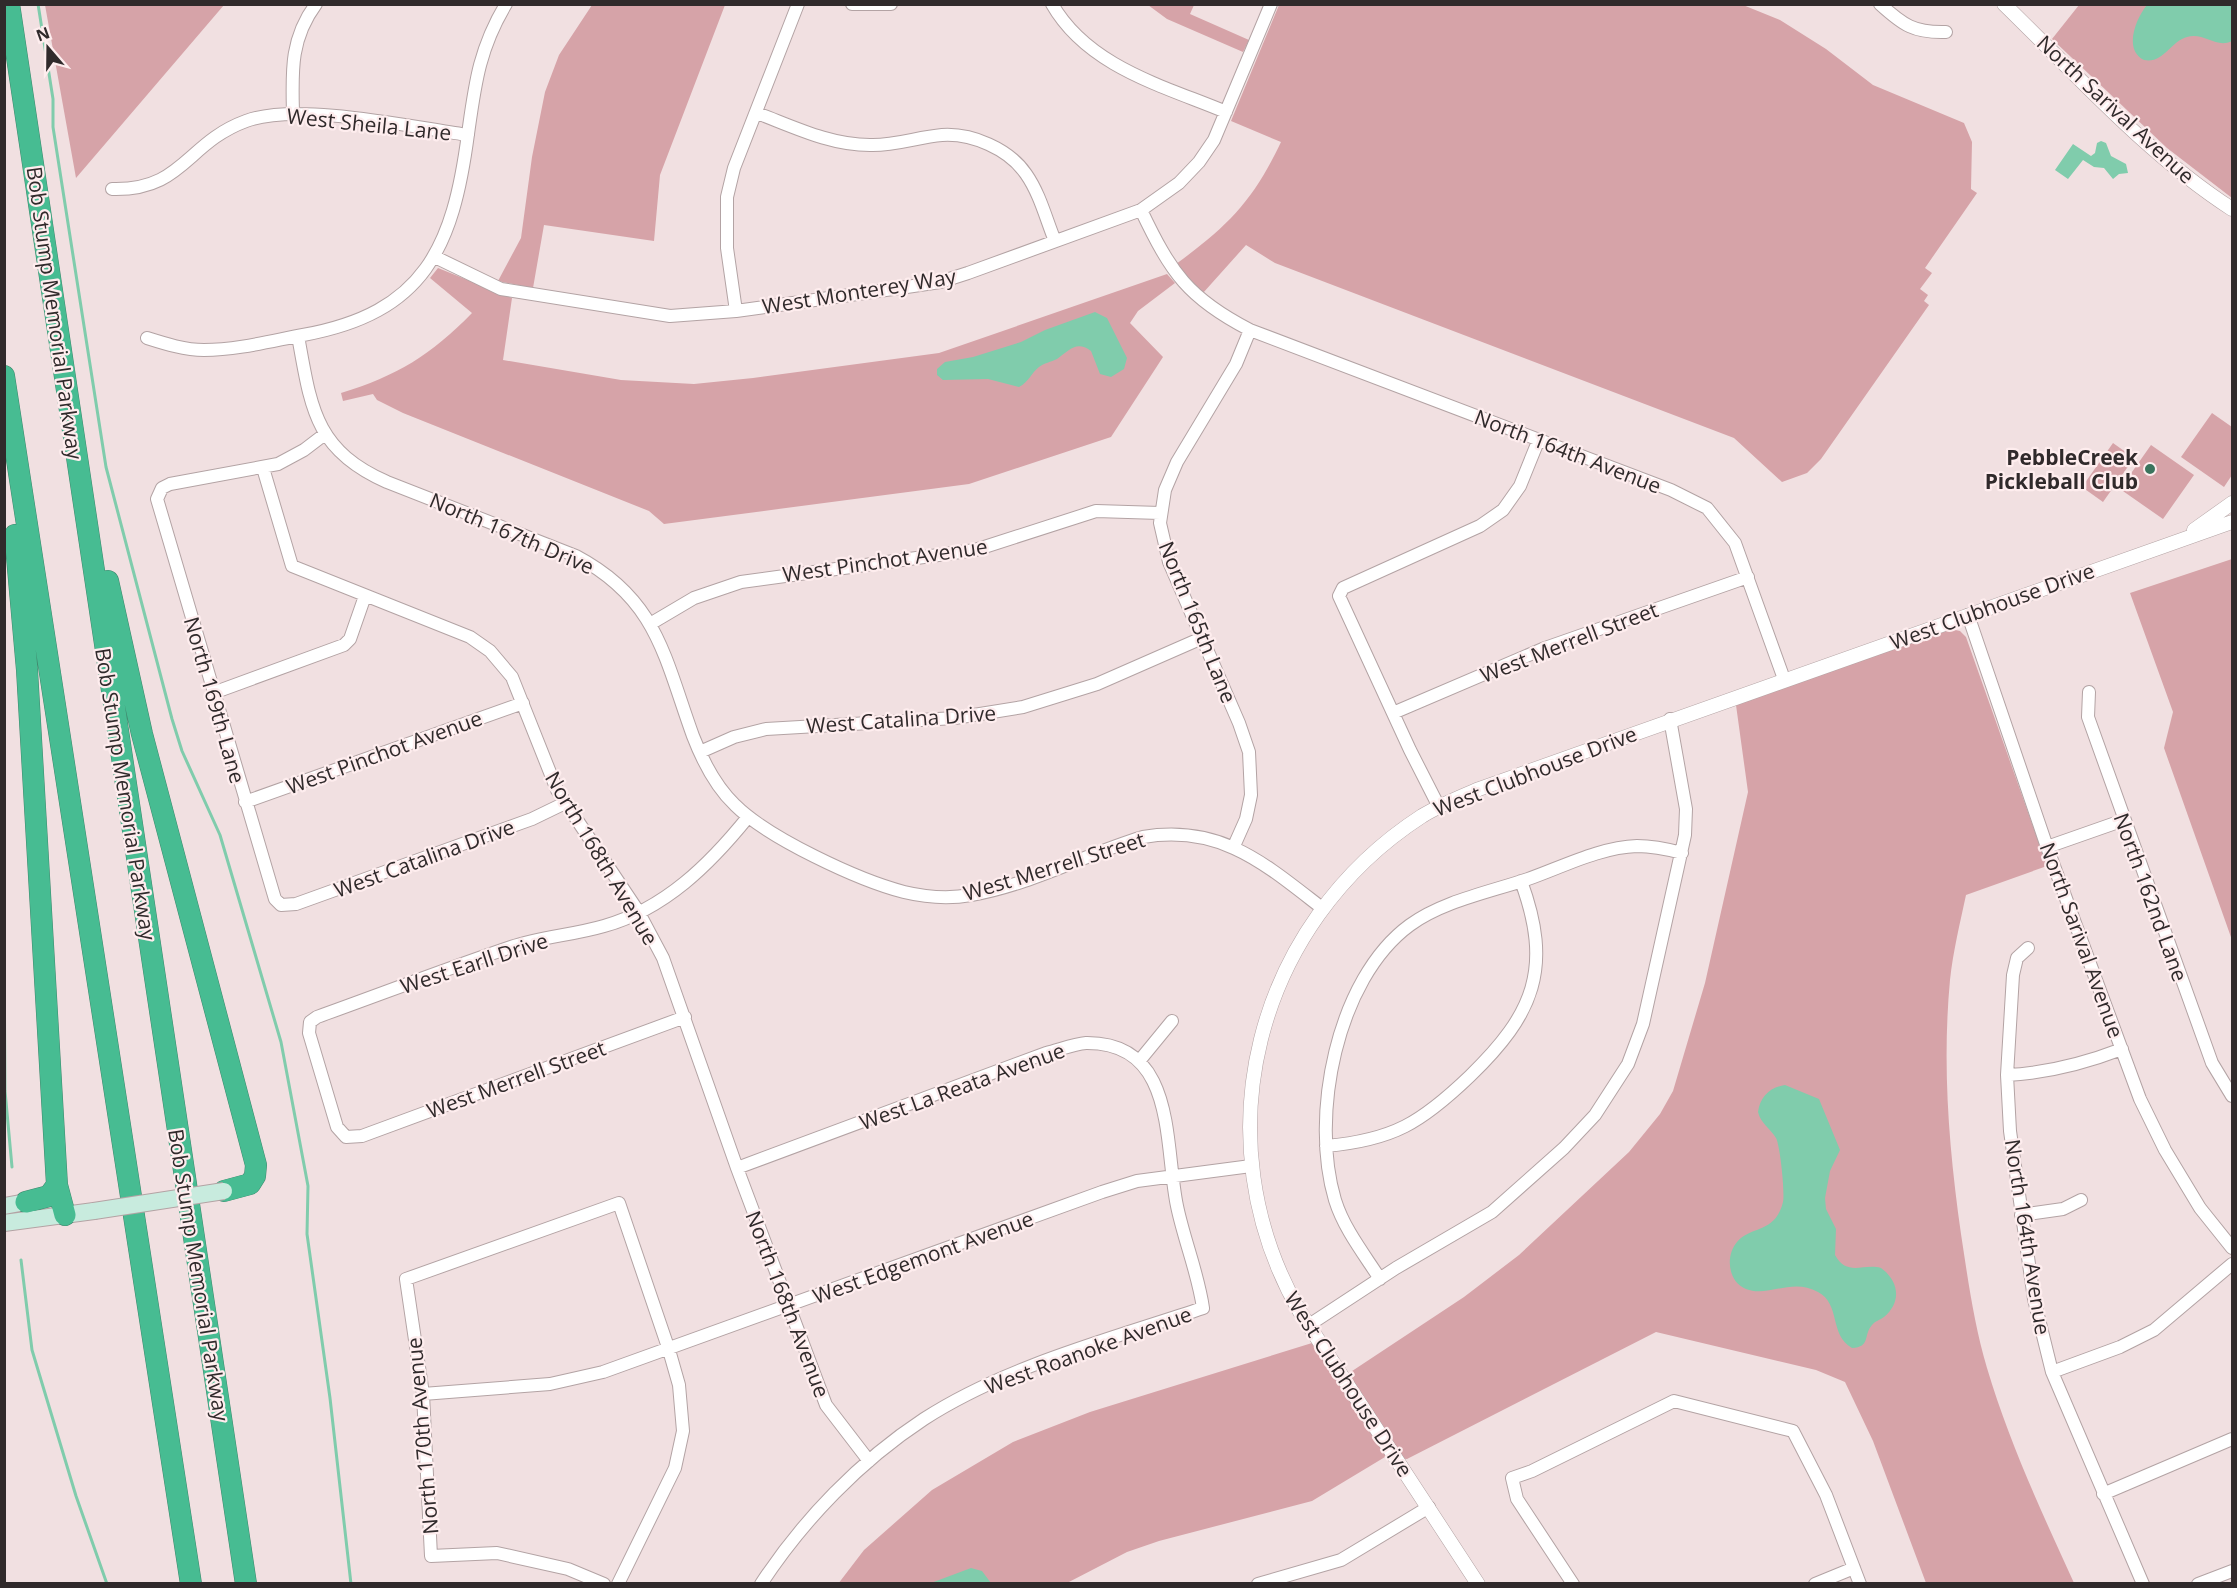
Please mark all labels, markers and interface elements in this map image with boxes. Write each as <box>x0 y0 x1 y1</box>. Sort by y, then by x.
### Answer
north arrow <box>18 18 78 78</box>
text: N <box>33 21 53 46</box>
street label: North Sarival Avenue <box>2031 29 2201 189</box>
street label: West Sheila Lane <box>285 101 453 147</box>
street label: Bob Stump Memorial Parkway <box>21 165 89 462</box>
street label: West Monterey Way <box>760 262 958 320</box>
street label: North 164th Avenue <box>1471 402 1665 500</box>
place label: PebbleCreek Pickleball Club <box>1985 443 2139 495</box>
marker: PebbleCreek Pickleball Club <box>2143 462 2157 476</box>
street label: North 167th Drive <box>425 486 599 580</box>
street label: West Pinchot Avenue <box>781 532 989 588</box>
street label: North 165th Lane <box>1153 537 1243 707</box>
street label: West Clubhouse Drive <box>1886 556 2098 656</box>
street label: West Merrell Street <box>1476 595 1662 689</box>
street label: North 169th Lane <box>178 613 252 787</box>
street label: Bob Stump Memorial Parkway <box>89 646 163 943</box>
street label: West Catalina Drive <box>805 698 997 740</box>
street label: West Pinchot Avenue <box>282 704 486 800</box>
street label: West Clubhouse Drive <box>1429 719 1641 823</box>
street label: North 168th Avenue <box>539 766 665 950</box>
street label: North 162nd Lane <box>2108 809 2194 985</box>
street label: West Catalina Drive <box>330 812 518 904</box>
street label: West Merrell Street <box>960 825 1148 907</box>
street label: North Sarival Avenue <box>2034 838 2130 1042</box>
street label: West Earll Drive <box>397 926 551 1000</box>
street label: West Merrell Street <box>423 1034 609 1124</box>
street label: West La Reata Avenue <box>856 1036 1068 1136</box>
street label: Bob Stump Memorial Parkway <box>162 1127 236 1424</box>
street label: North 164th Avenue <box>1999 1137 2057 1337</box>
street label: West Edgemont Avenue <box>809 1204 1037 1310</box>
street label: North 168th Avenue <box>739 1207 837 1401</box>
street label: West Clubhouse Drive <box>1279 1286 1419 1482</box>
street label: West Roanoke Avenue <box>981 1300 1195 1400</box>
street label: North 170th Avenue <box>399 1336 445 1536</box>

